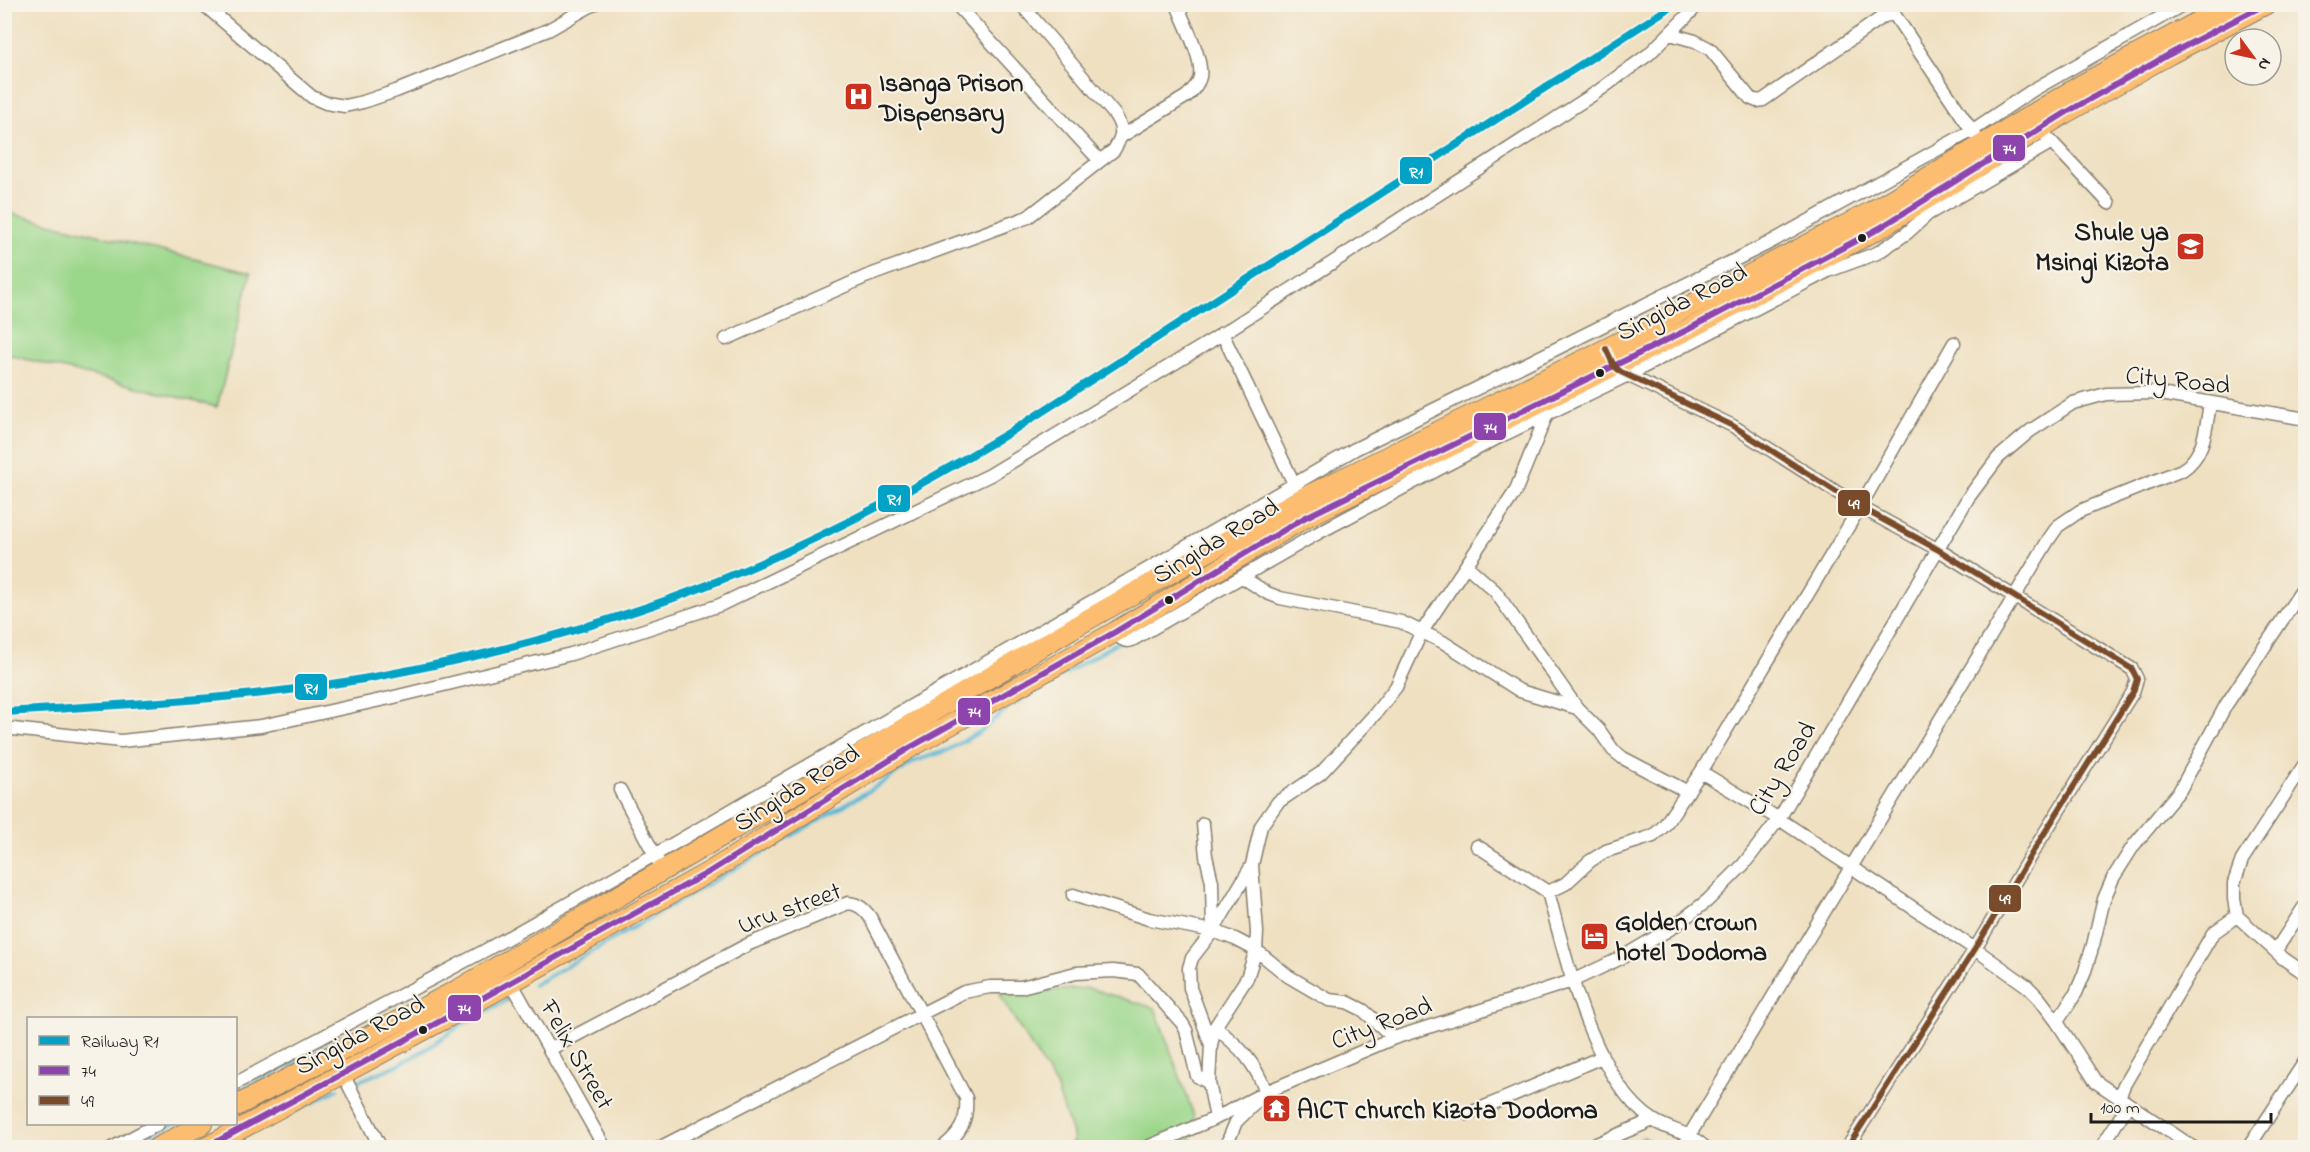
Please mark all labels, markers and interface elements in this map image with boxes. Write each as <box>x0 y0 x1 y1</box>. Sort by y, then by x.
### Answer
north arrow <box>2223 27 2283 87</box>
text: N <box>2251 53 2277 75</box>
place label: Isanga Prison Dispensary <box>878 66 1023 134</box>
hospital icon: Isanga Prison Dispensary <box>842 81 874 113</box>
line badge: 74 <box>1992 134 2026 162</box>
text: 74 <box>2002 138 2016 162</box>
line badge: R1 <box>1399 156 1433 185</box>
text: R1 <box>1408 161 1424 185</box>
place label: Shule ya Msingi Kizota <box>2035 215 2169 284</box>
school or university icon: Shule ya Msingi Kizota <box>2174 230 2206 262</box>
unlabelled marker <box>1856 232 1868 244</box>
street label: Singida Road <box>1610 254 1755 353</box>
street label: City Road <box>2123 358 2232 406</box>
unlabelled marker <box>1594 367 1606 379</box>
line badge: 74 <box>1473 412 1507 441</box>
text: 74 <box>1483 417 1497 441</box>
line badge: R1 <box>877 484 911 513</box>
text: R1 <box>886 488 902 512</box>
street label: Singida Road <box>1146 489 1288 595</box>
line badge: 49 <box>1837 489 1871 517</box>
text: 49 <box>1847 493 1860 517</box>
unlabelled marker <box>1163 594 1175 606</box>
line badge: R1 <box>294 673 328 701</box>
text: R1 <box>303 677 319 701</box>
line badge: 74 <box>957 697 991 726</box>
text: 74 <box>967 701 981 725</box>
street label: City Road <box>1740 715 1828 824</box>
street label: Singida Road <box>727 736 868 843</box>
street label: Uru street <box>733 873 847 946</box>
line badge: 49 <box>1988 884 2022 913</box>
text: 49 <box>1998 888 2011 912</box>
place label: Golden crown hotel Dodoma <box>1615 905 1767 973</box>
hotel icon: Golden crown hotel Dodoma <box>1578 920 1610 952</box>
street label: Singida Road <box>289 986 432 1087</box>
street label: City Road <box>1326 988 1438 1061</box>
street label: Felix Street <box>528 993 622 1118</box>
line badge: 74 <box>447 994 482 1022</box>
text: 74 <box>457 998 471 1022</box>
legend <box>27 1017 237 1125</box>
unlabelled marker <box>417 1024 429 1036</box>
text: Railway R1 <box>81 1030 159 1056</box>
text: 74 <box>81 1060 96 1086</box>
scale bar <box>2091 1086 2271 1124</box>
text: 49 <box>81 1090 94 1116</box>
temple icon: AICT church Kizota Dodoma <box>1260 1093 1292 1125</box>
place label: AICT church Kizota Dodoma <box>1297 1093 1598 1131</box>
text: 100 m <box>2100 1096 2140 1122</box>

